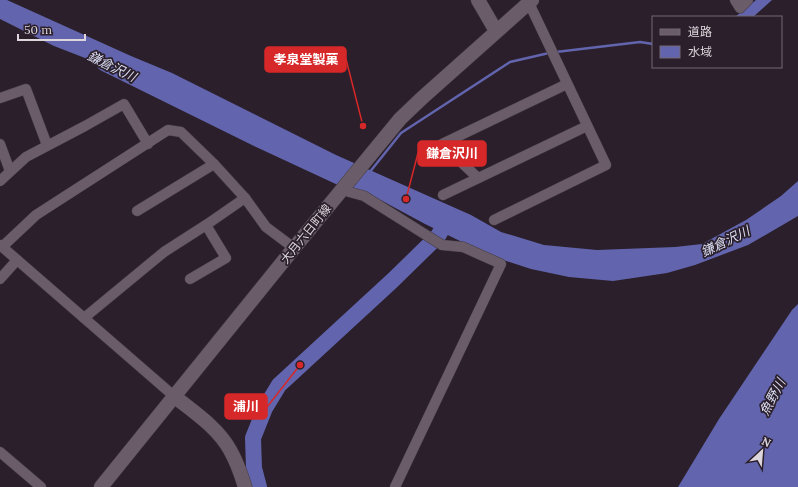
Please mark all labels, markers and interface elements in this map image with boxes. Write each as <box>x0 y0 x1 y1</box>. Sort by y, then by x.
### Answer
scale bar <box>18 16 85 42</box>
legend <box>652 16 782 68</box>
text: 50 m <box>24 22 52 37</box>
text: 道路 <box>688 24 712 39</box>
text: 水域 <box>688 44 712 59</box>
water label: 鎌倉沢川 <box>85 47 141 86</box>
callout: 孝泉堂製菓 <box>265 47 346 72</box>
text: 孝泉堂製菓 <box>273 51 339 68</box>
callout: 鎌倉沢川 <box>418 141 486 166</box>
text: 鎌倉沢川 <box>426 145 478 162</box>
street label: 大月六日町線 <box>277 201 334 266</box>
water label: 鎌倉沢川 <box>698 222 754 260</box>
water label: 魚野川 <box>756 374 790 418</box>
callout: 浦川 <box>225 394 267 419</box>
text: 浦川 <box>233 398 259 415</box>
north arrow <box>742 431 782 471</box>
text: N <box>759 434 774 450</box>

